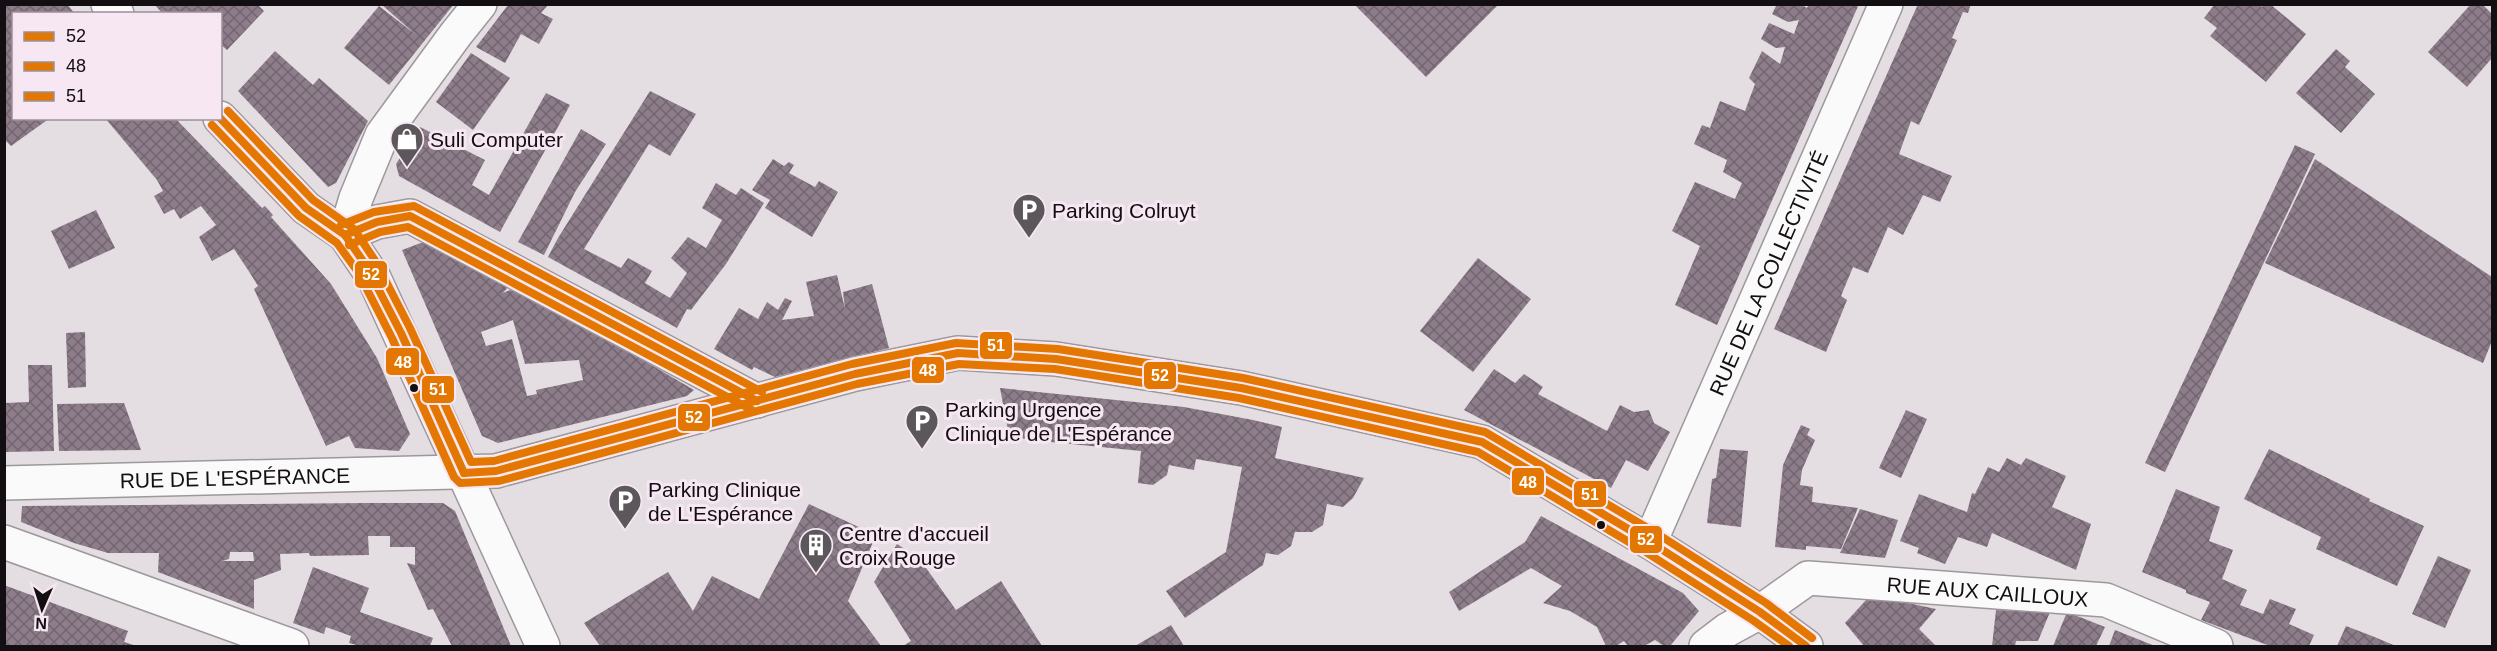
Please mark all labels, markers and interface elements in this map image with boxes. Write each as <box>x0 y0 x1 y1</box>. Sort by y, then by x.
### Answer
legend <box>12 12 222 120</box>
text: 52 <box>66 26 86 46</box>
text: 48 <box>66 56 86 76</box>
text: 51 <box>66 86 86 106</box>
shop icon: Suli Computer <box>389 121 425 168</box>
place label: Suli Computer <box>430 128 563 151</box>
street label: RUE DE LA COLLECTIVITÉ <box>1704 147 1832 399</box>
parking icon: Parking Colruyt <box>1011 192 1047 239</box>
place label: Parking Colruyt <box>1052 199 1196 222</box>
line badge: 52 <box>354 260 388 289</box>
text: 52 <box>362 266 380 283</box>
line badge: 51 <box>979 331 1013 360</box>
text: 51 <box>987 337 1005 354</box>
line badge: 48 <box>385 347 420 376</box>
text: 48 <box>394 354 412 371</box>
line badge: 48 <box>911 356 945 384</box>
line badge: 52 <box>1143 361 1177 390</box>
text: 48 <box>919 362 937 379</box>
text: 52 <box>1151 367 1169 384</box>
line badge: 51 <box>421 375 455 404</box>
text: 51 <box>429 381 447 398</box>
unlabelled marker <box>408 382 420 394</box>
place label: Parking Urgence Clinique de L'Espérance <box>945 398 1172 445</box>
line badge: 52 <box>677 403 711 432</box>
parking icon: Parking Urgence Clinique de L'Espérance <box>904 403 940 450</box>
text: 52 <box>685 409 703 426</box>
street label: RUE DE L'ESPÉRANCE <box>119 463 350 492</box>
line badge: 48 <box>1511 467 1545 496</box>
text: 48 <box>1519 474 1537 491</box>
place label: Parking Clinique de L'Espérance <box>648 478 801 525</box>
line badge: 51 <box>1573 480 1607 508</box>
parking icon: Parking Clinique de L'Espérance <box>607 483 643 530</box>
text: 51 <box>1581 486 1599 503</box>
unlabelled marker <box>1595 519 1607 531</box>
place label: Centre d'accueil Croix Rouge <box>839 522 989 569</box>
line badge: 52 <box>1629 525 1663 554</box>
building icon: Centre d'accueil Croix Rouge <box>798 527 834 574</box>
text: 52 <box>1637 531 1655 548</box>
street label: RUE AUX CAILLOUX <box>1886 572 2089 610</box>
north arrow <box>12 579 72 639</box>
text: N <box>35 615 47 632</box>

